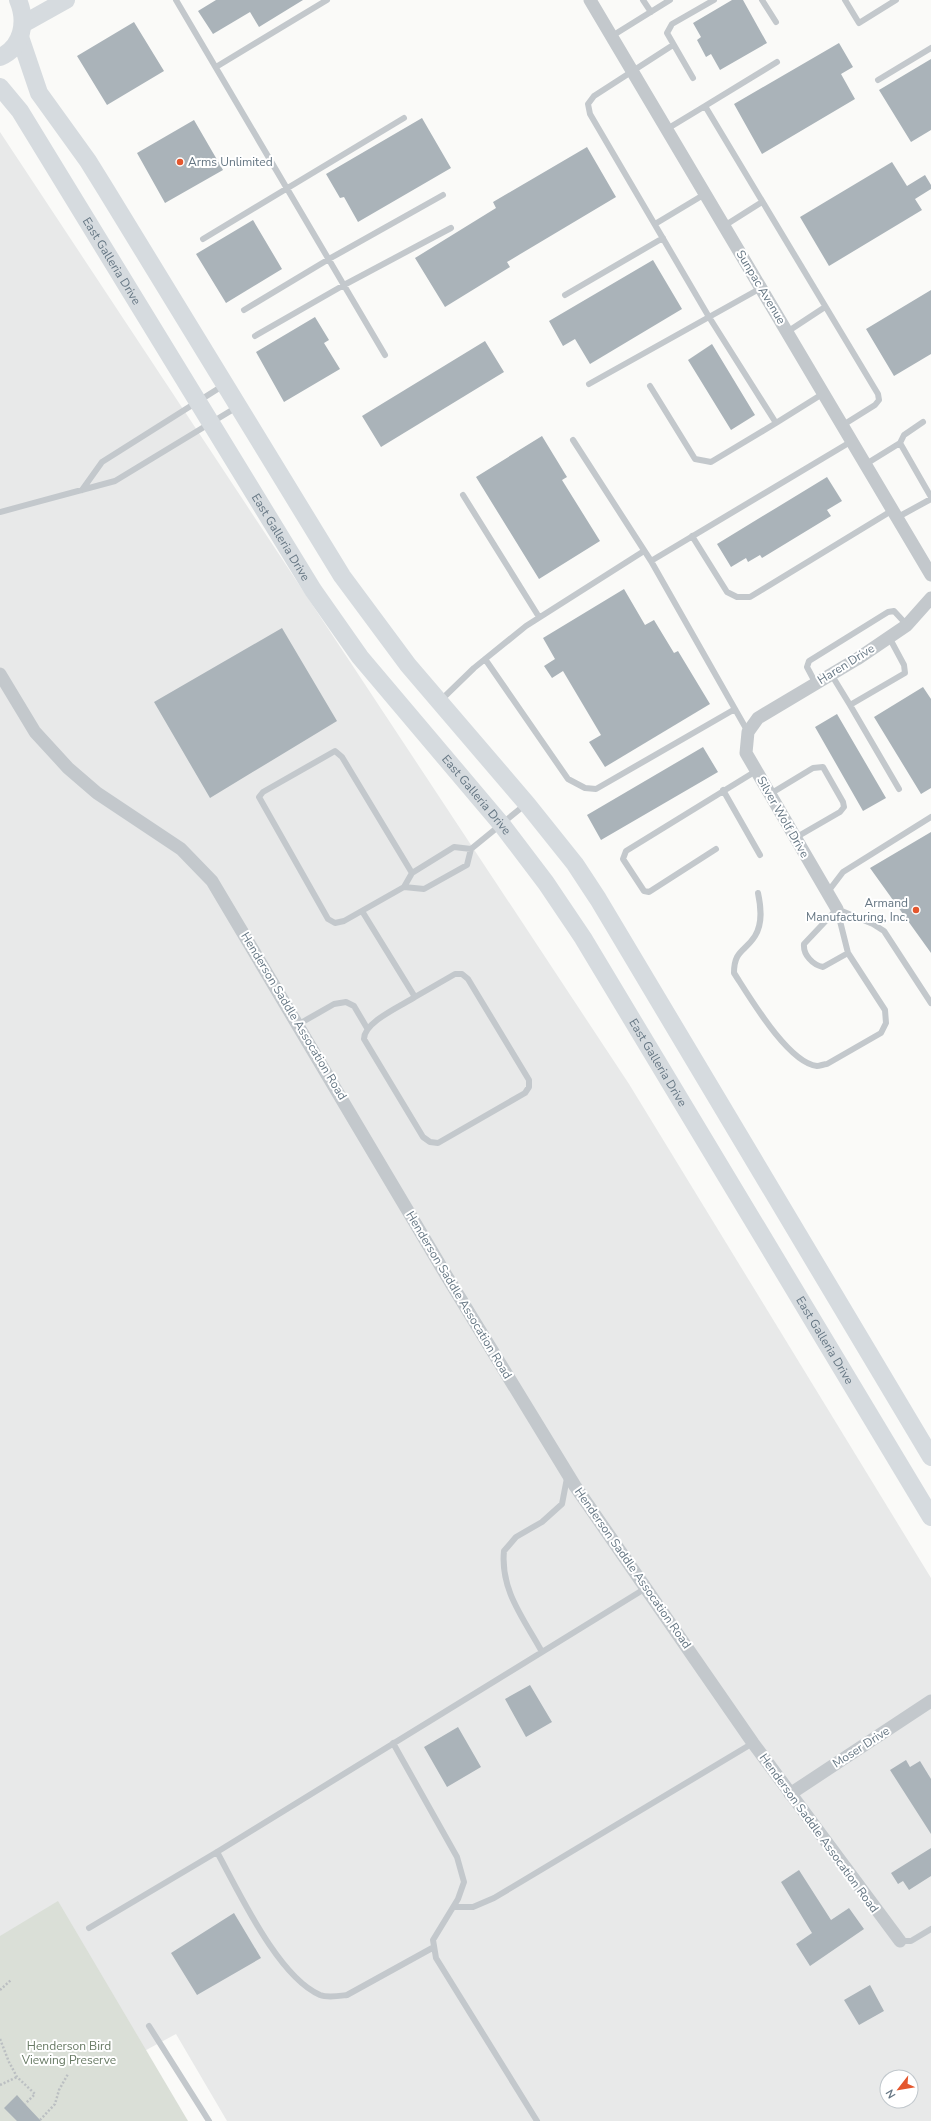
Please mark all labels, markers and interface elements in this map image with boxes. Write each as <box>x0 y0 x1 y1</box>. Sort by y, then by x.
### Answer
place label: Arms Unlimited <box>188 154 273 170</box>
marker: Arms Unlimited <box>175 157 185 167</box>
street label: East Galleria Drive <box>79 214 145 308</box>
street label: Sunpac Avenue <box>733 247 789 327</box>
street label: East Galleria Drive <box>248 491 314 584</box>
street label: Haren Drive <box>814 640 878 688</box>
street label: East Galleria Drive <box>438 751 515 838</box>
street label: Silver Wolf Drive <box>753 773 813 861</box>
place label: Armand Manufacturing, Inc. <box>806 895 908 925</box>
marker: Armand Manufacturing, Inc. <box>911 905 921 915</box>
street label: Henderson Saddle Assocation Road <box>237 929 351 1103</box>
street label: East Galleria Drive <box>625 1016 690 1110</box>
street label: Henderson Saddle Assocation Road <box>402 1208 516 1382</box>
street label: East Galleria Drive <box>792 1293 857 1387</box>
street label: Henderson Saddle Assocation Road <box>571 1484 695 1652</box>
street label: Moser Drive <box>829 1723 893 1771</box>
street label: Henderson Saddle Assocation Road <box>756 1750 882 1916</box>
park label: Henderson Bird Viewing Preserve <box>21 2038 116 2068</box>
north arrow <box>879 2069 919 2109</box>
text: N <box>882 2087 899 2101</box>

